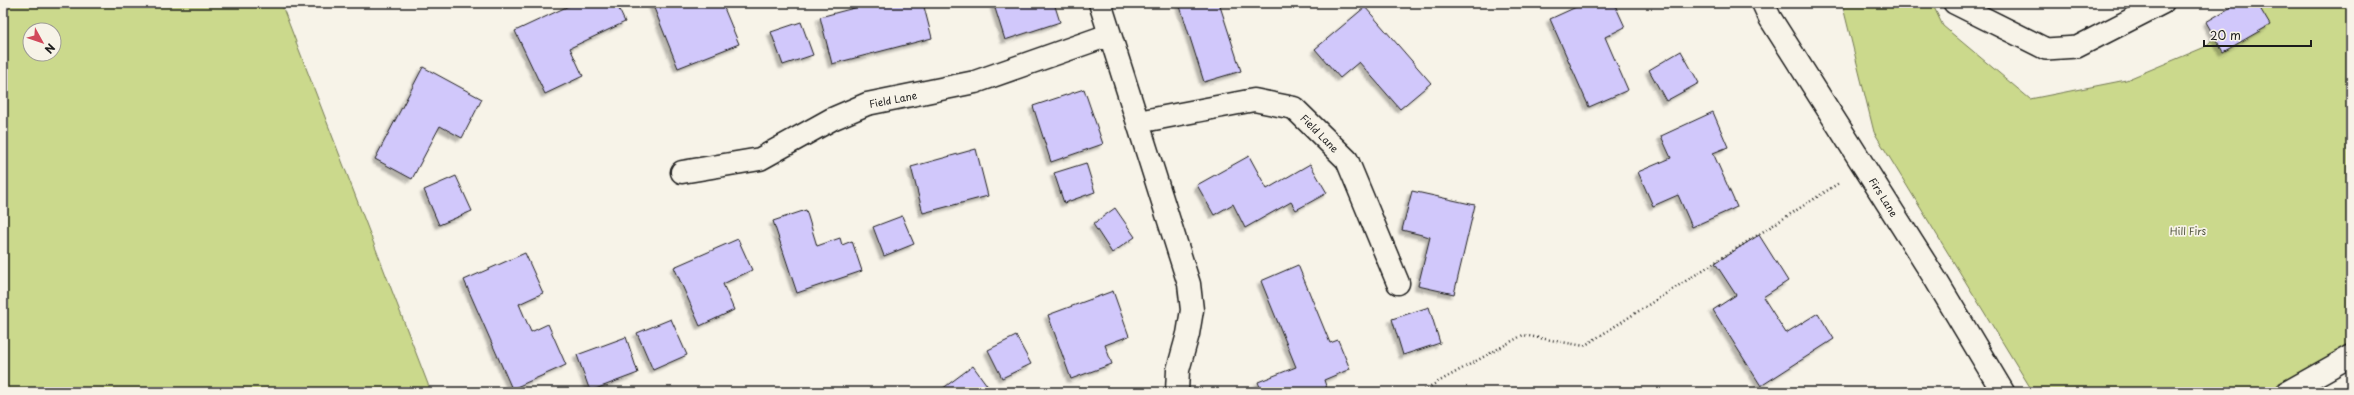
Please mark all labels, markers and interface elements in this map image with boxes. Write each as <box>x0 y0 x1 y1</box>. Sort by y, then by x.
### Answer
north arrow <box>22 22 62 62</box>
scale bar <box>2204 22 2311 48</box>
text: 20 m <box>2210 26 2241 44</box>
text: N <box>41 40 59 58</box>
street label: Field Lane <box>868 87 919 111</box>
street label: Field Lane <box>1297 110 1343 156</box>
street label: Firs Lane <box>1866 174 1902 220</box>
park label: Hill Firs <box>2170 223 2207 238</box>

